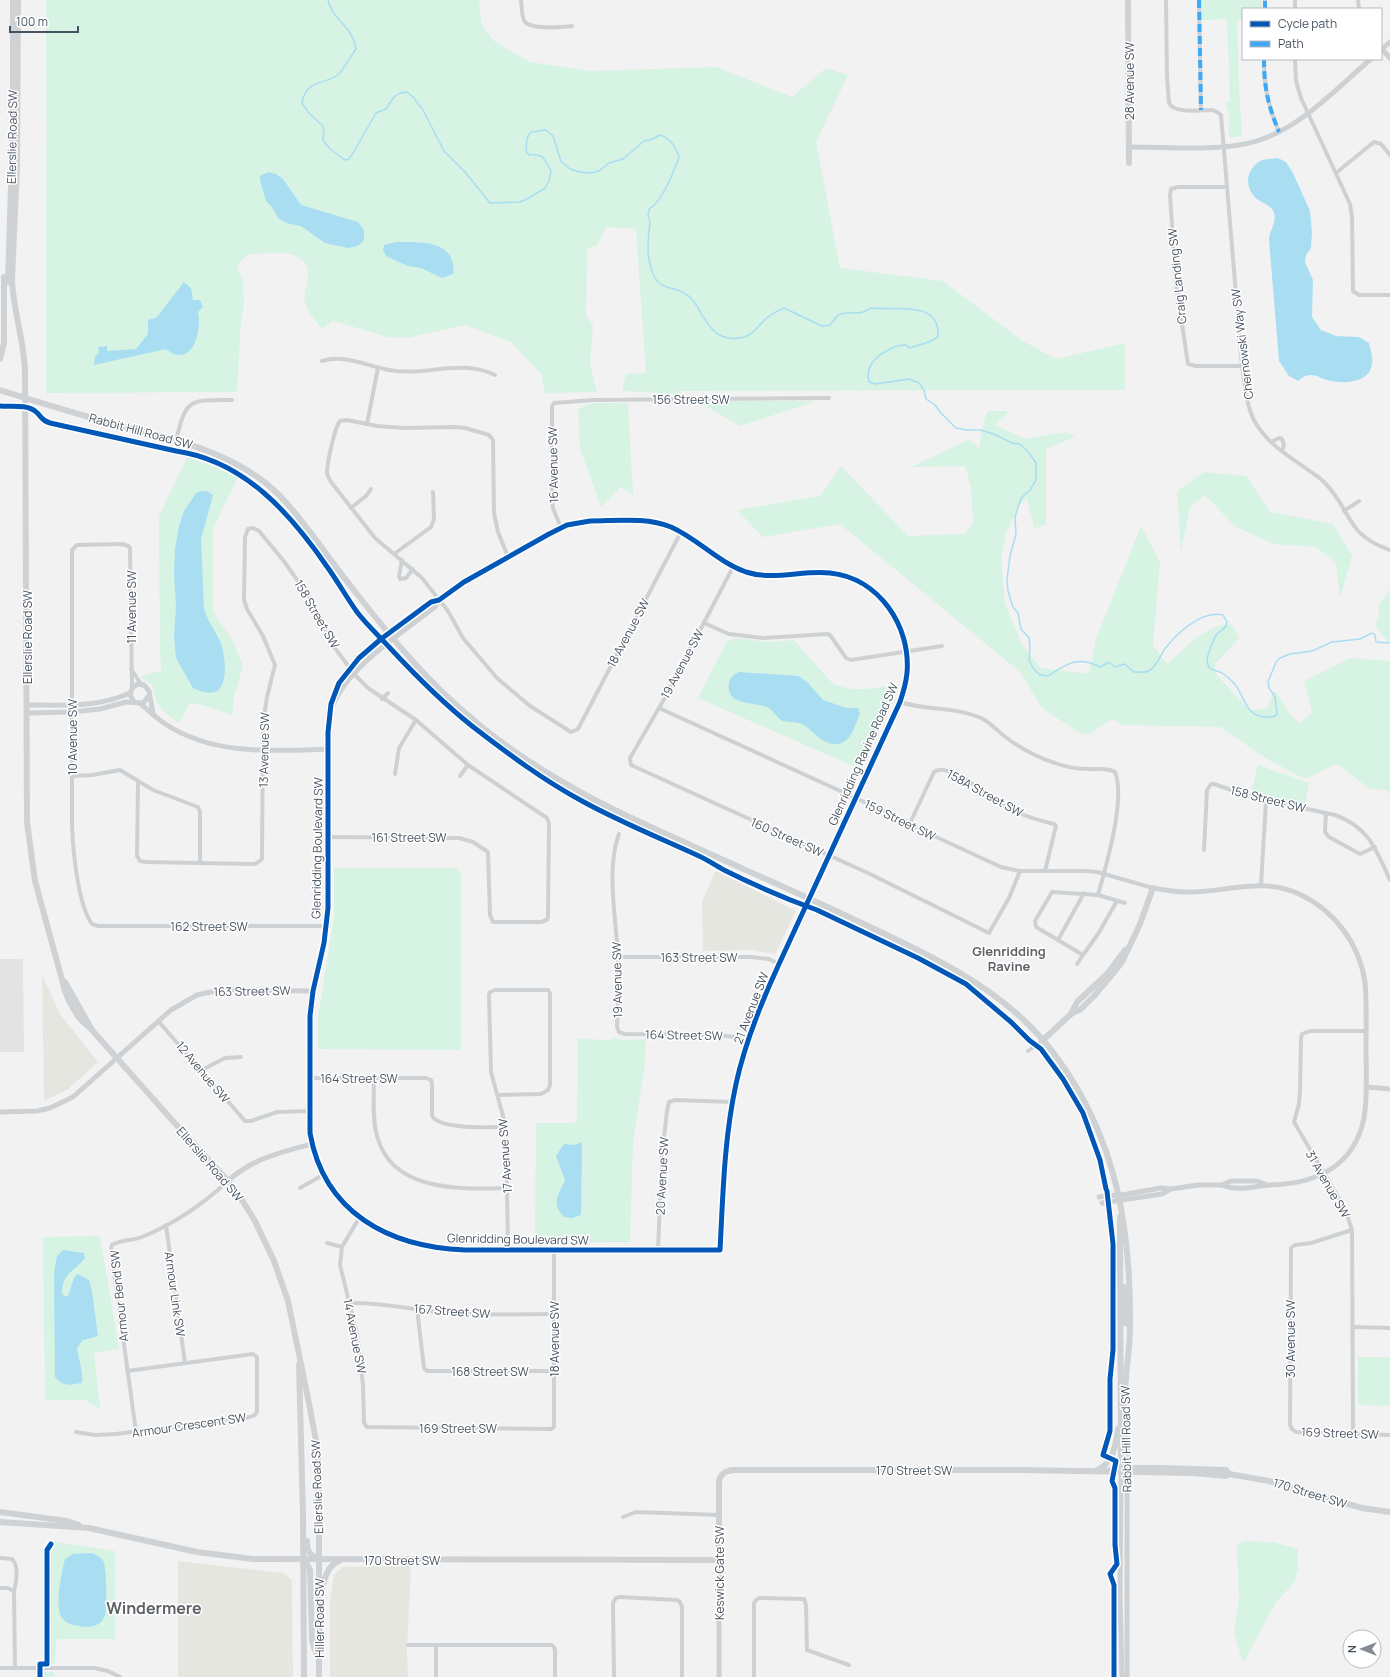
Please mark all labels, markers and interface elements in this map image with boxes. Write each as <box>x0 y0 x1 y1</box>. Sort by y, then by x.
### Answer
scale bar <box>10 8 78 34</box>
legend <box>1242 8 1382 60</box>
text: 100 m <box>16 13 48 30</box>
text: Cycle path <box>1278 15 1337 32</box>
text: Path <box>1278 35 1304 52</box>
street label: 28 Avenue SW <box>1121 41 1138 120</box>
street label: Ellerslie Road SW <box>3 89 21 184</box>
street label: Craig Landing SW <box>1163 226 1190 325</box>
street label: Chernowski Way SW <box>1227 287 1257 400</box>
street label: 156 Street SW <box>652 391 731 408</box>
street label: Rabbit Hill Road SW <box>87 409 195 453</box>
street label: 16 Avenue SW <box>544 426 562 503</box>
street label: 11 Avenue SW <box>123 569 140 644</box>
street label: 158 Street SW <box>290 576 344 652</box>
street label: Ellerslie Road SW <box>19 589 36 684</box>
street label: 18 Avenue SW <box>603 595 654 671</box>
street label: 19 Avenue SW <box>657 626 708 702</box>
street label: Glenridding Ravine Road SW <box>824 679 903 828</box>
street label: 10 Avenue SW <box>64 698 81 775</box>
street label: 13 Avenue SW <box>255 711 273 788</box>
street label: 158A Street SW <box>944 765 1027 821</box>
street label: Glenridding Boulevard SW <box>307 776 327 919</box>
street label: 158 Street SW <box>1229 781 1308 817</box>
street label: 159 Street SW <box>861 795 939 845</box>
street label: 160 Street SW <box>748 813 827 861</box>
street label: 161 Street SW <box>371 829 447 846</box>
street label: 162 Street SW <box>170 918 248 935</box>
street label: 19 Avenue SW <box>608 941 626 1018</box>
district label: Glenridding Ravine <box>972 942 1046 975</box>
street label: 163 Street SW <box>660 949 738 966</box>
street label: 21 Avenue SW <box>729 969 773 1046</box>
street label: 163 Street SW <box>213 982 292 1000</box>
street label: 164 Street SW <box>645 1026 724 1044</box>
street label: 12 Avenue SW <box>172 1038 234 1107</box>
street label: 164 Street SW <box>320 1070 399 1087</box>
street label: 17 Avenue SW <box>494 1117 516 1194</box>
street label: Ellerslie Road SW <box>173 1123 248 1206</box>
street label: 20 Avenue SW <box>651 1136 673 1216</box>
street label: 31 Avenue SW <box>1302 1147 1355 1222</box>
street label: Glenridding Boulevard SW <box>447 1229 590 1249</box>
street label: Armour Bend SW <box>106 1249 132 1343</box>
street label: Armour Link SW <box>161 1250 189 1338</box>
street label: 14 Avenue SW <box>339 1297 371 1376</box>
street label: 30 Avenue SW <box>1282 1299 1299 1378</box>
street label: 167 Street SW <box>413 1300 492 1322</box>
street label: 18 Avenue SW <box>546 1300 563 1377</box>
street label: 168 Street SW <box>451 1363 530 1380</box>
street label: Rabbit Hill Road SW <box>1117 1385 1135 1492</box>
street label: Armour Crescent SW <box>131 1408 248 1441</box>
street label: 169 Street SW <box>419 1420 498 1437</box>
street label: 169 Street SW <box>1301 1423 1380 1443</box>
street label: Ellerslie Road SW <box>307 1439 327 1534</box>
street label: 170 Street SW <box>876 1462 953 1479</box>
street label: 170 Street SW <box>1271 1474 1350 1513</box>
street label: Keswick Gate SW <box>711 1525 728 1620</box>
street label: 170 Street SW <box>364 1552 441 1569</box>
street label: Hiller Road SW <box>311 1577 328 1658</box>
district label: Windermere <box>106 1597 202 1619</box>
north arrow <box>1342 1629 1382 1669</box>
text: N <box>1344 1645 1359 1653</box>

